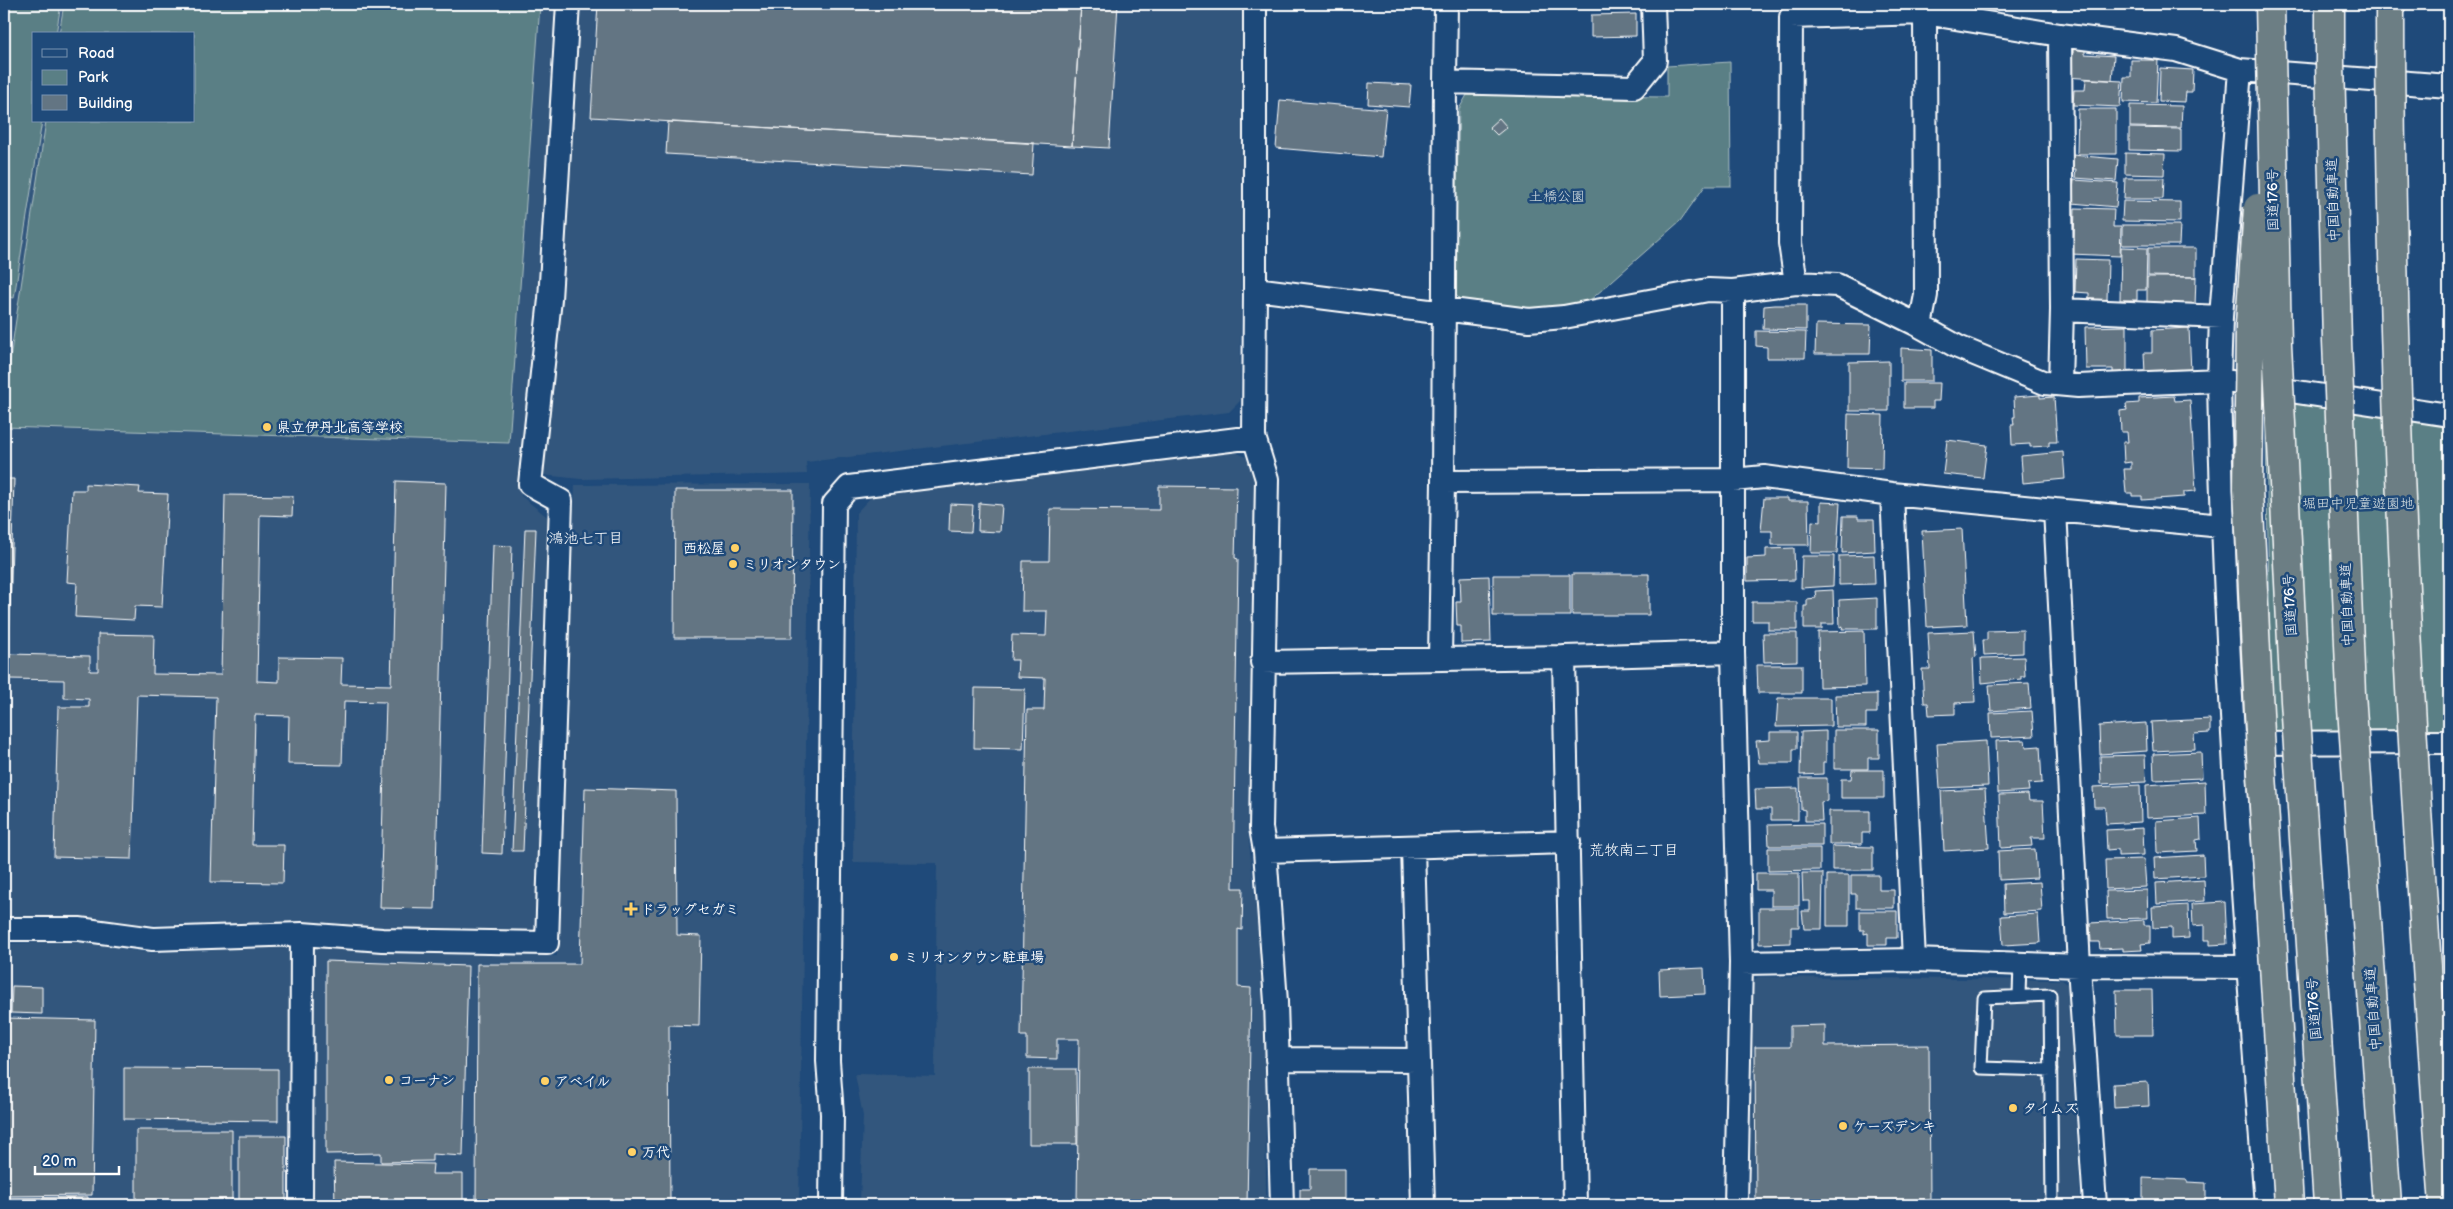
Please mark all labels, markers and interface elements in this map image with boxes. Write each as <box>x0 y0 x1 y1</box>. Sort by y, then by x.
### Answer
legend <box>32 32 195 122</box>
text: Road <box>78 44 114 63</box>
text: Park <box>78 68 109 87</box>
text: Building <box>78 94 133 113</box>
street label: 中国自動車道 <box>2323 158 2343 242</box>
street label: 国道176号 <box>2264 168 2282 232</box>
park label: 土橋公園 <box>1529 188 1585 205</box>
place label: 県立伊丹北高等学校 <box>277 419 403 436</box>
marker: 県立伊丹北高等学校 <box>261 421 273 433</box>
park label: 堀田中児童遊園地 <box>2302 495 2414 512</box>
district label: 鴻池七丁目 <box>548 529 624 548</box>
place label: 西松屋 <box>683 540 725 557</box>
marker: 西松屋 <box>729 542 741 554</box>
place label: ミリオンタウン <box>743 556 841 573</box>
marker: ミリオンタウン <box>727 558 739 570</box>
street label: 中国自動車道 <box>2337 563 2357 647</box>
street label: 国道176号 <box>2280 573 2300 637</box>
district label: 荒牧南二丁目 <box>1589 841 1679 860</box>
place label: ドラッグセガミ <box>641 901 739 918</box>
marker: ドラッグセガミ <box>625 903 637 915</box>
place label: ミリオンタウン駐車場 <box>904 949 1044 966</box>
marker: ミリオンタウン駐車場 <box>888 951 900 963</box>
street label: 中国自動車道 <box>2362 967 2384 1051</box>
street label: 国道176号 <box>2303 977 2325 1041</box>
place label: コーナン <box>399 1072 455 1089</box>
place label: アベイル <box>555 1073 610 1090</box>
marker: コーナン <box>383 1074 395 1086</box>
marker: アベイル <box>539 1075 551 1087</box>
place label: タイムズ <box>2023 1100 2078 1117</box>
marker: タイムズ <box>2007 1102 2019 1114</box>
place label: ケーズデンキ <box>1853 1118 1936 1135</box>
marker: ケーズデンキ <box>1837 1120 1849 1132</box>
scale bar <box>35 1144 119 1176</box>
place label: 万代 <box>642 1144 670 1161</box>
marker: 万代 <box>626 1146 638 1158</box>
text: 20 m <box>42 1152 76 1171</box>

